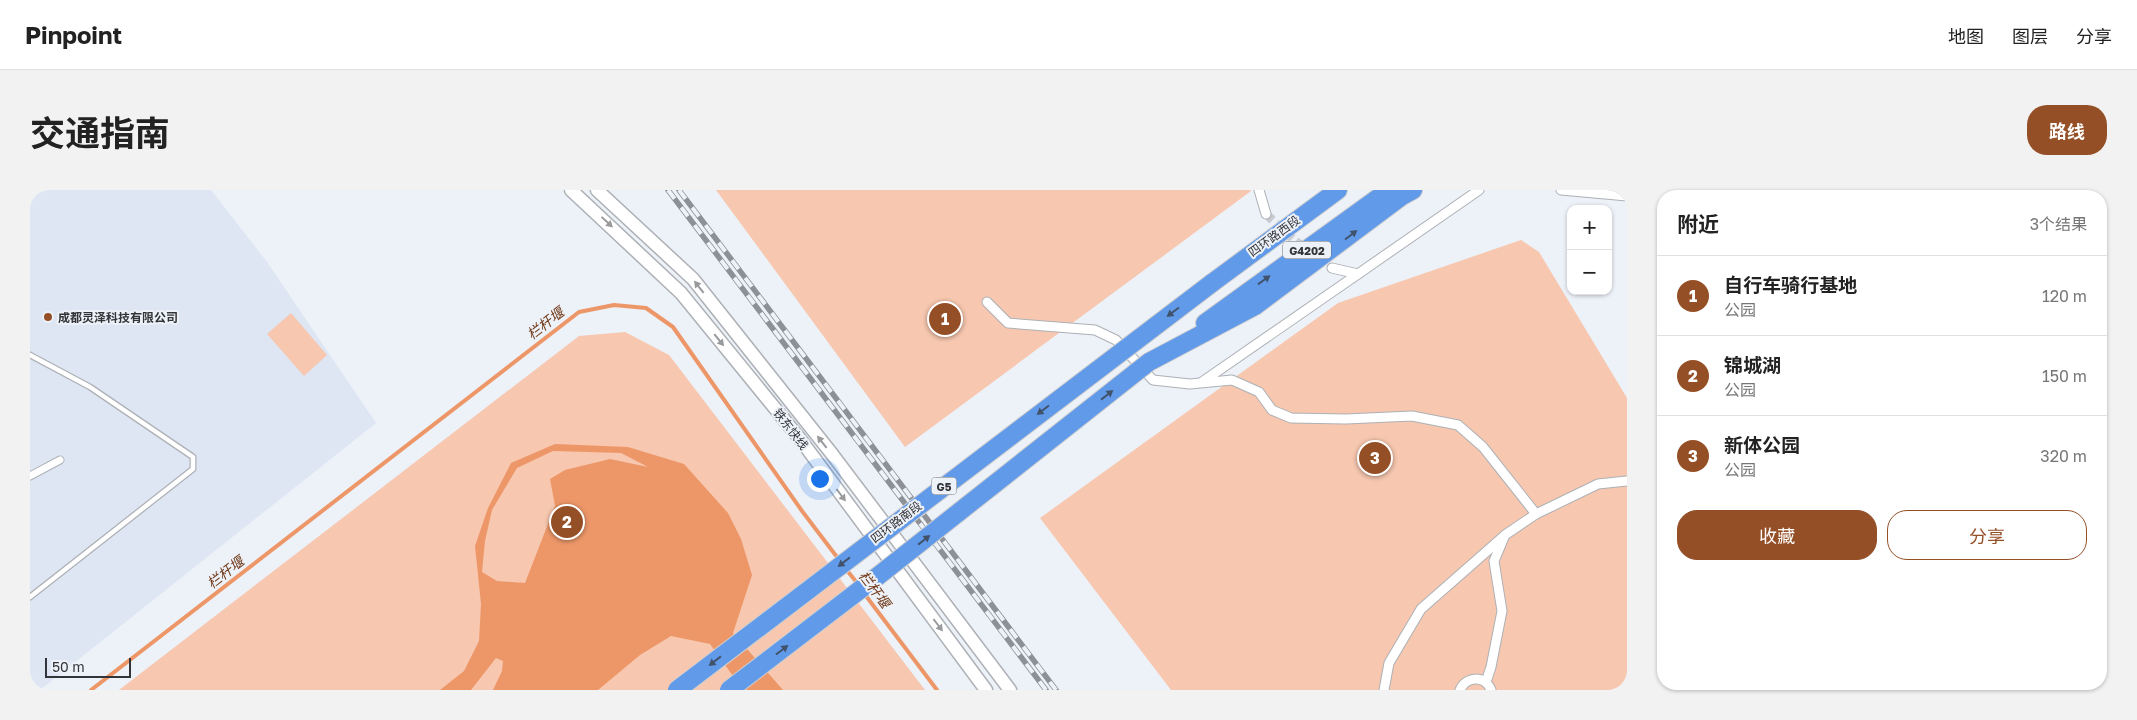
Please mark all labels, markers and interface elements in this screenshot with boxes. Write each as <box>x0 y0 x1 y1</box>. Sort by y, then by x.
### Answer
text: Pinpoint <box>25 20 122 49</box>
text: 地图 <box>1948 25 1984 47</box>
text: 图层 <box>2012 25 2048 47</box>
text: 分享 <box>2076 25 2112 47</box>
button: 路线 <box>2027 105 2107 155</box>
text: 交通指南 <box>30 112 170 154</box>
map controls <box>1567 205 1612 295</box>
button: + <box>1567 205 1612 250</box>
text: 附近 <box>1677 211 1719 237</box>
street label: 四环路西段 <box>1245 212 1303 260</box>
text: 3个结果 <box>2030 214 2087 234</box>
one-way arrow <box>601 216 613 228</box>
one-way arrow <box>1344 230 1357 241</box>
road number: G4202 <box>1283 242 1331 258</box>
button: − <box>1567 250 1612 295</box>
text: 自行车骑行基地 <box>1724 273 1857 296</box>
one-way arrow <box>1257 275 1271 285</box>
one-way arrow <box>694 281 705 294</box>
text: 1 <box>1689 286 1697 306</box>
text: 120 m <box>2042 286 2087 306</box>
pin: 1 <box>929 300 961 338</box>
text: 公园 <box>1724 300 1756 320</box>
water label: 栏杆堰 <box>523 302 568 343</box>
one-way arrow <box>1167 307 1180 318</box>
place label: 成都灵泽科技有限公司 <box>58 310 178 325</box>
marker: 成都灵泽科技有限公司 <box>42 311 54 323</box>
one-way arrow <box>714 333 725 346</box>
text: 锦城湖 <box>1724 353 1781 376</box>
text: 2 <box>1688 366 1698 386</box>
text: 150 m <box>2042 366 2087 386</box>
text: 公园 <box>1724 380 1756 400</box>
one-way arrow <box>1100 390 1113 401</box>
street label: 铁东快线 <box>770 405 812 453</box>
one-way arrow <box>1037 405 1050 416</box>
text: 新体公园 <box>1724 433 1800 456</box>
one-way arrow <box>816 435 827 448</box>
pin: 3 <box>1359 439 1391 477</box>
text: 3 <box>1688 446 1698 466</box>
text: 320 m <box>2040 446 2087 466</box>
text: 公园 <box>1724 460 1756 480</box>
your location <box>807 466 833 492</box>
road number: G5 <box>932 478 956 494</box>
one-way arrow <box>836 488 847 501</box>
street label: 四环路南段 <box>868 498 924 546</box>
pin: 2 <box>551 503 583 541</box>
button: 收藏 <box>1677 510 1877 560</box>
button: 分享 <box>1887 510 2087 560</box>
one-way arrow <box>917 534 930 545</box>
water label: 栏杆堰 <box>203 551 248 592</box>
one-way arrow <box>838 556 851 567</box>
water label: 栏杆堰 <box>856 567 896 612</box>
one-way arrow <box>933 618 944 631</box>
one-way arrow <box>775 644 788 655</box>
scale bar <box>45 655 131 678</box>
one-way arrow <box>709 655 722 666</box>
text: 50 m <box>52 658 85 675</box>

